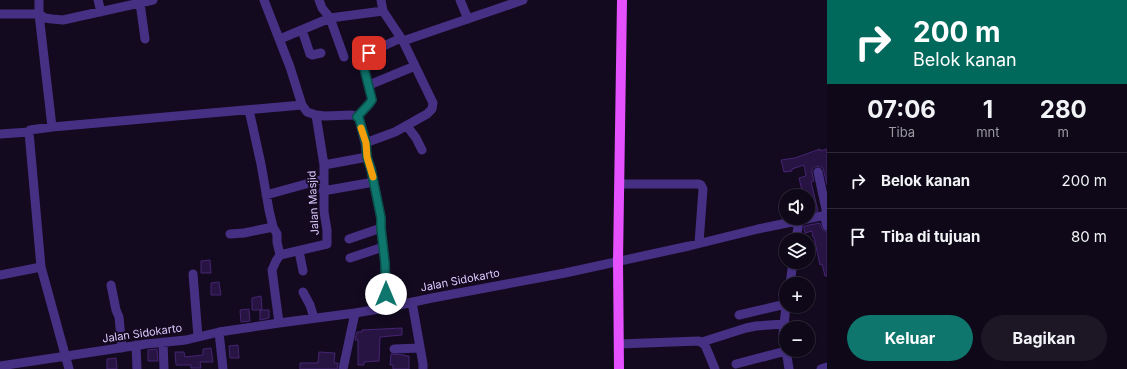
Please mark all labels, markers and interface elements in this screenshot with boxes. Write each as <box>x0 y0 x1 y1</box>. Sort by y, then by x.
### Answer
text: 200 m <box>913 15 1001 49</box>
icon: right <box>847 16 899 68</box>
pin <box>352 36 386 70</box>
icon: arrive <box>358 42 380 64</box>
text: Belok kanan <box>913 49 1017 70</box>
text: 07:06 <box>867 95 936 124</box>
text: 1 <box>983 95 993 124</box>
text: 280 <box>1040 95 1087 124</box>
text: Tiba <box>888 124 915 140</box>
text: mnt <box>976 124 1000 140</box>
text: m <box>1058 124 1069 140</box>
street label: Jalan Masjid <box>304 170 322 236</box>
icon: right <box>847 170 869 192</box>
text: Belok kanan <box>881 171 970 190</box>
text: 200 m <box>1062 171 1107 190</box>
map controls <box>779 189 815 357</box>
button: sound <box>779 189 815 225</box>
icon: arrive <box>847 226 869 248</box>
text: Tiba di tujuan <box>881 227 980 246</box>
text: 80 m <box>1071 227 1107 246</box>
button: layers <box>779 233 815 269</box>
street label: Jalan Sidokarto <box>419 265 501 295</box>
position arrow <box>365 273 407 315</box>
button: + <box>779 277 815 313</box>
button: Keluar <box>847 315 973 361</box>
button: Bagikan <box>981 315 1107 361</box>
street label: Jalan Sidokarto <box>101 320 183 346</box>
button: − <box>779 321 815 357</box>

